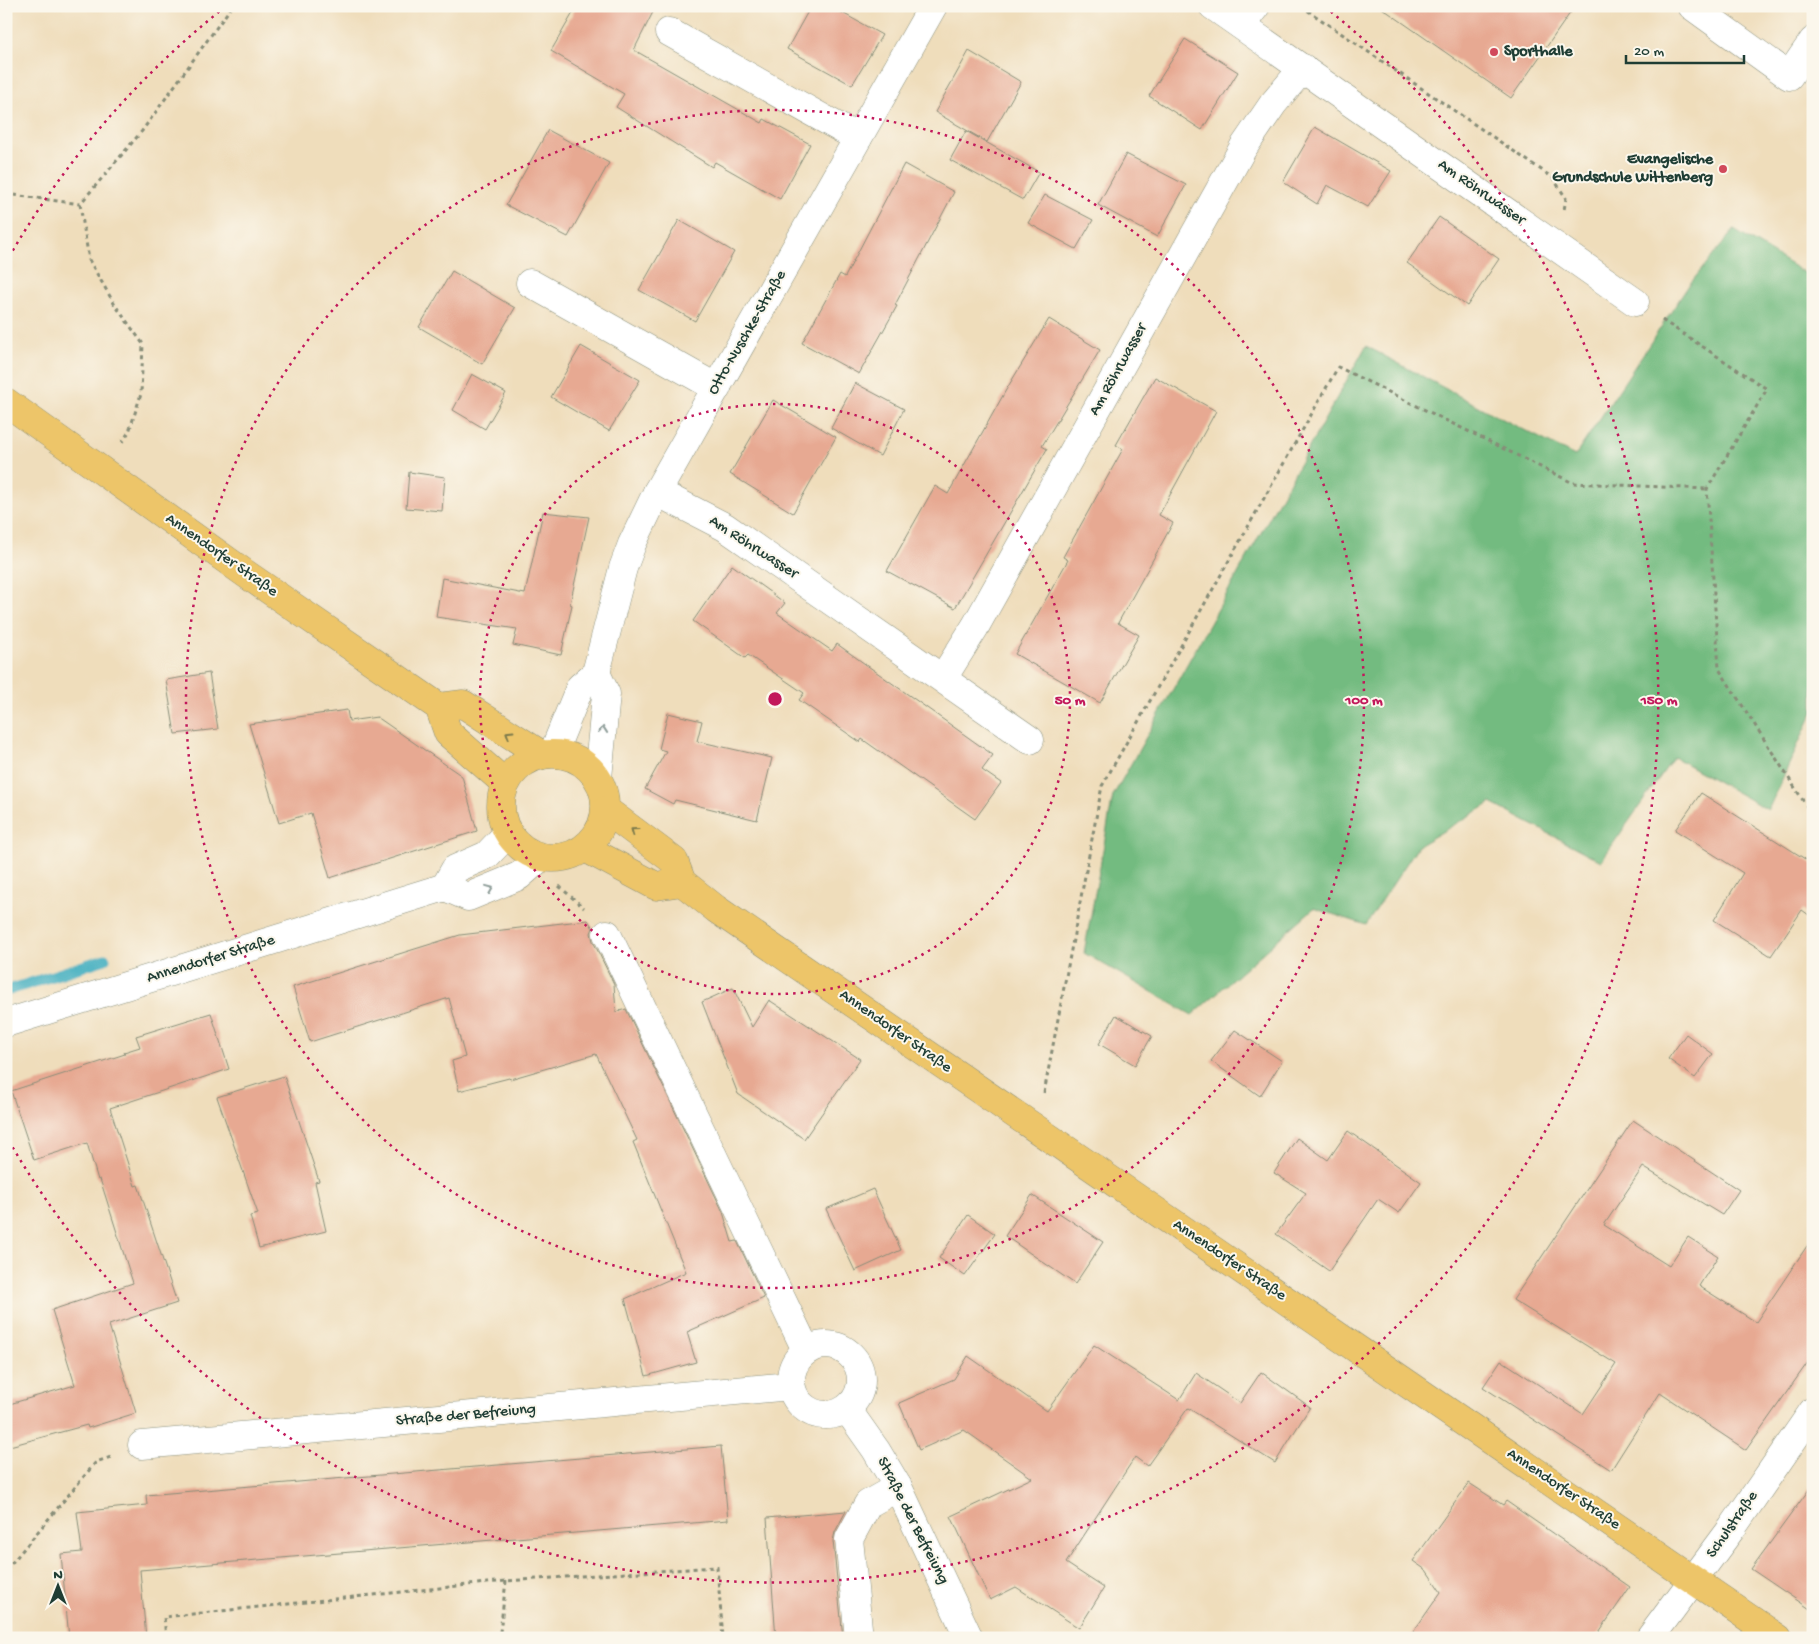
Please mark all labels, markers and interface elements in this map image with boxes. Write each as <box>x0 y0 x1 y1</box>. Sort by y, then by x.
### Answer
scale bar <box>1626 32 1744 64</box>
place label: Sporthalle <box>1504 43 1573 62</box>
text: 20 m <box>1634 43 1664 61</box>
marker: Sporthalle <box>1488 46 1500 58</box>
place label: Evangelische Grundschule Wittenberg <box>1552 151 1714 188</box>
street label: Am Röhrwasser <box>1434 156 1530 231</box>
marker: Evangelische Grundschule Wittenberg <box>1717 163 1729 175</box>
street label: Otto-Nuschke-Straße <box>705 267 792 399</box>
street label: Am Röhrwasser <box>1086 319 1153 419</box>
street label: Annendorfer Straße <box>161 510 282 602</box>
street label: Am Röhrwasser <box>705 512 802 585</box>
centre of rings <box>766 690 784 708</box>
text: 50 m <box>1055 692 1086 710</box>
text: 100 m <box>1344 692 1383 710</box>
text: 150 m <box>1640 692 1678 710</box>
one-way arrow <box>597 725 608 733</box>
one-way arrow <box>505 730 514 740</box>
one-way arrow <box>631 827 640 837</box>
one-way arrow <box>485 884 494 895</box>
street label: Annendorfer Straße <box>145 931 278 989</box>
street label: Annendorfer Straße <box>835 986 956 1078</box>
street label: Annendorfer Straße <box>1169 1216 1290 1306</box>
street label: Straße der Befreiung <box>395 1400 537 1432</box>
street label: Annendorfer Straße <box>1503 1445 1624 1535</box>
street label: Straße der Befreiung <box>872 1454 952 1588</box>
street label: Schulstraße <box>1703 1487 1763 1562</box>
north arrow <box>32 1562 82 1612</box>
text: N <box>53 1567 63 1584</box>

